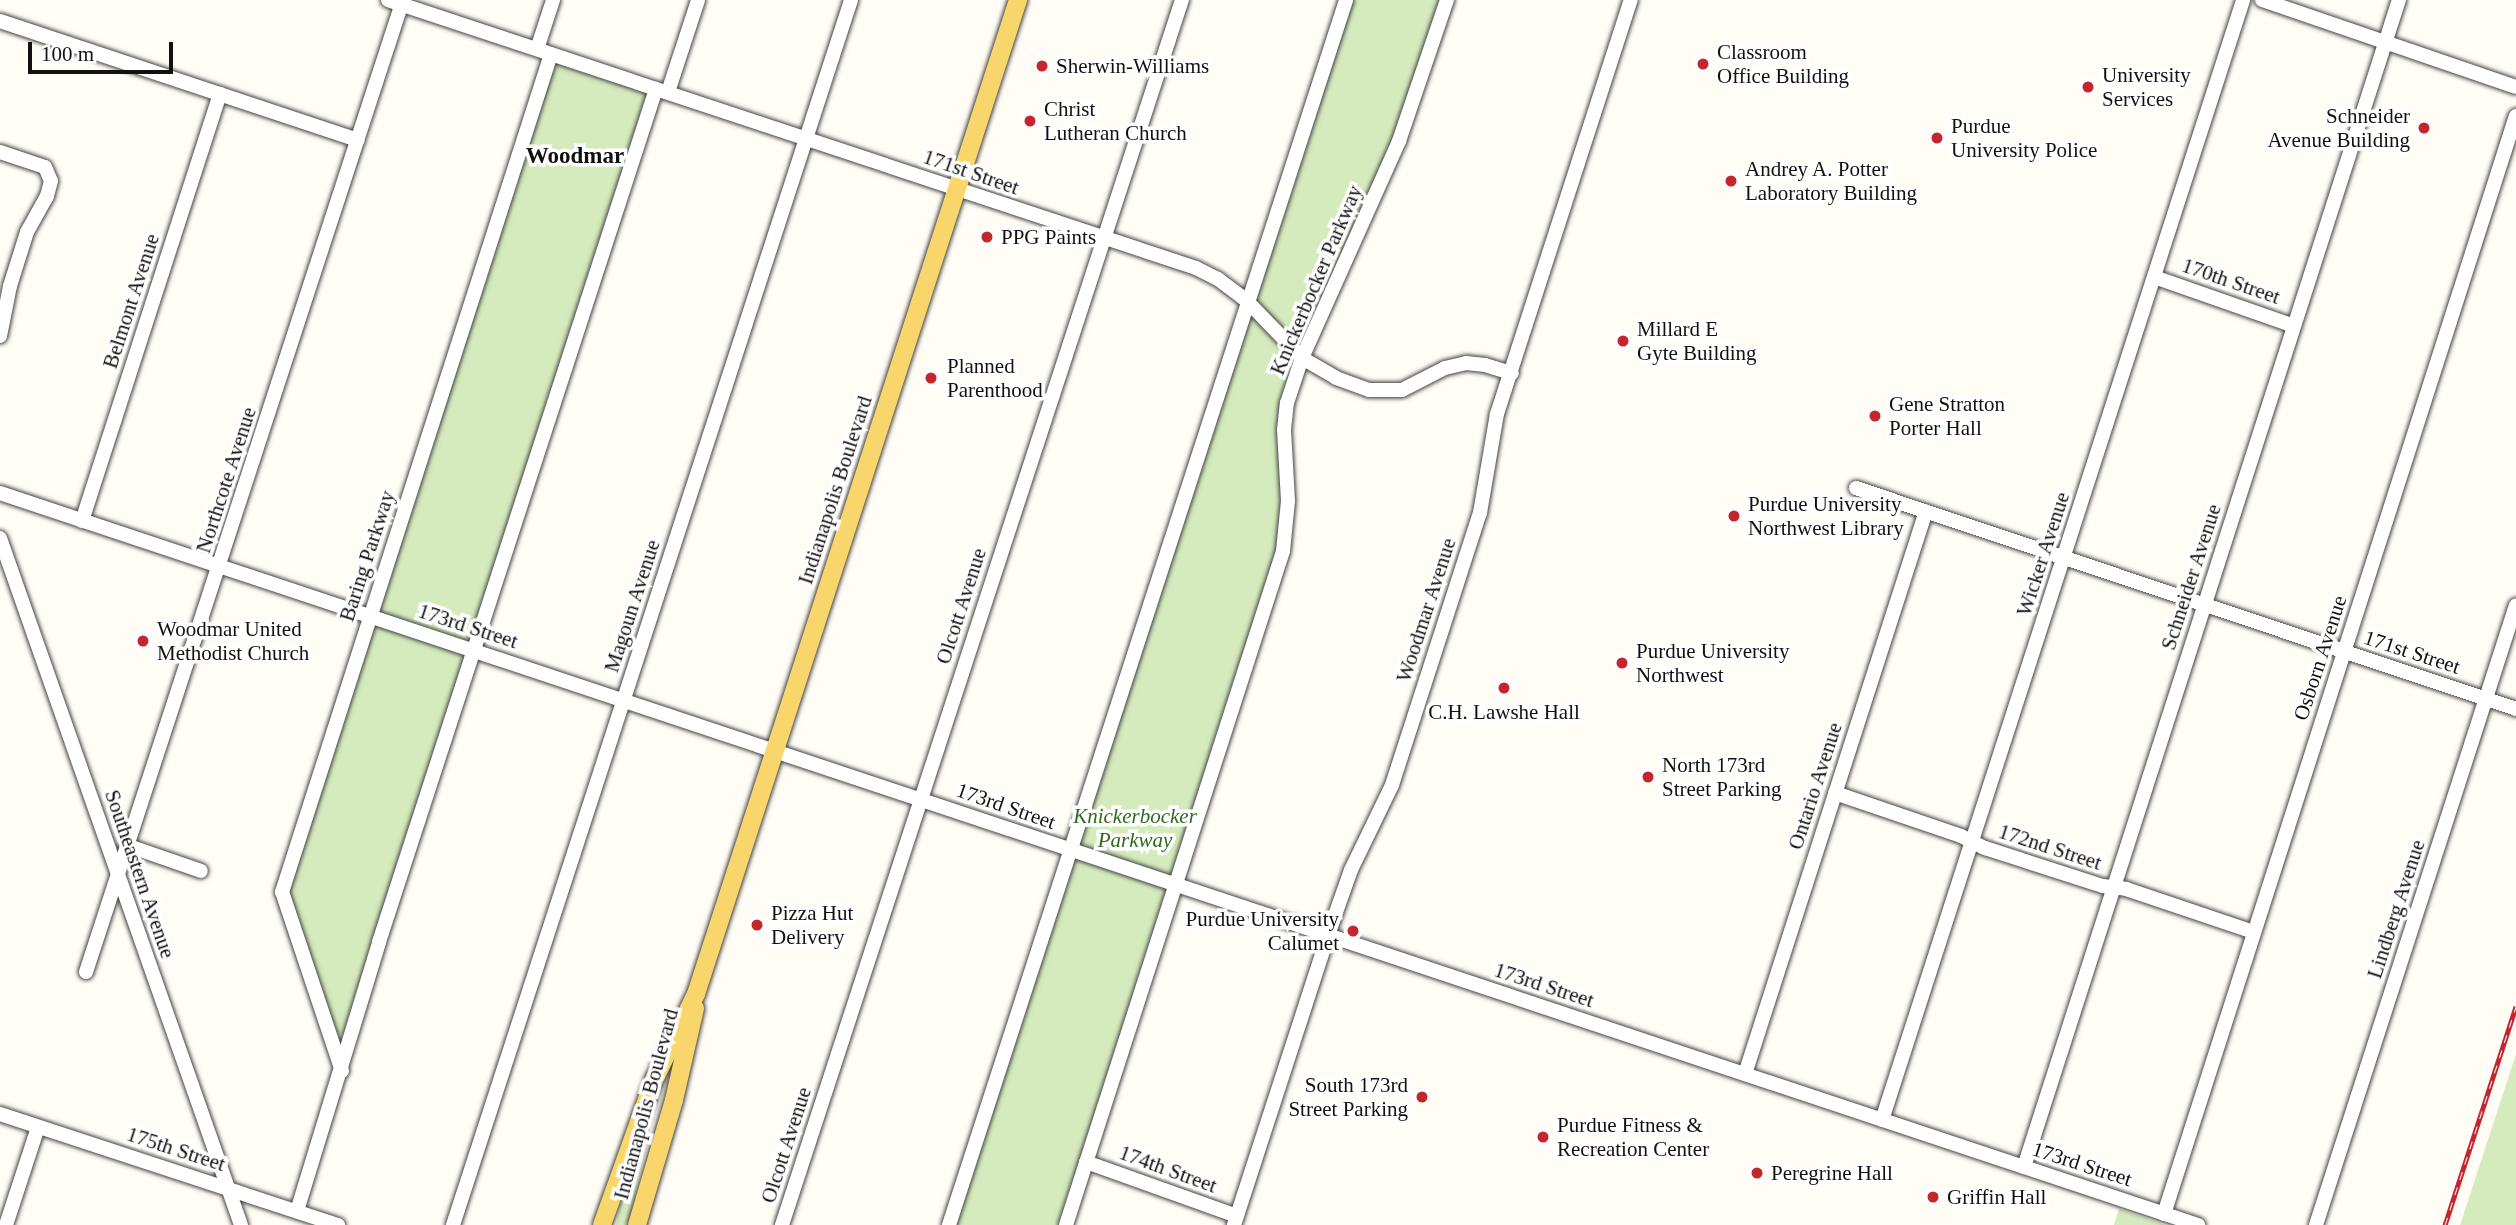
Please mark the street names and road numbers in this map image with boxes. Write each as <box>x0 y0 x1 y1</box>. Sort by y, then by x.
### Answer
street label: 171st Street <box>920 144 1022 200</box>
street label: Knickerbocker Parkway <box>1265 181 1367 379</box>
street label: Belmont Avenue <box>97 230 165 372</box>
street label: 170th Street <box>2179 252 2283 310</box>
street label: Indianapolis Boulevard <box>793 393 877 587</box>
street label: Northcote Avenue <box>190 403 262 557</box>
street label: Baring Parkway <box>334 487 400 625</box>
street label: Wicker Avenue <box>2011 488 2075 620</box>
street label: Schneider Avenue <box>2155 500 2227 654</box>
street label: Woodmar Avenue <box>1391 534 1461 686</box>
street label: Magoun Avenue <box>599 536 665 676</box>
street label: Olcott Avenue <box>930 544 992 668</box>
street label: Osborn Avenue <box>2288 592 2352 724</box>
street label: 173rd Street <box>415 598 521 654</box>
street label: 171st Street <box>2361 625 2463 679</box>
street label: Ontario Avenue <box>1782 719 1848 853</box>
street label: 173rd Street <box>953 777 1059 835</box>
street label: Southeastern Avenue <box>99 786 181 962</box>
street label: 172nd Street <box>1995 819 2105 875</box>
street label: Lindberg Avenue <box>2362 836 2430 982</box>
street label: 173rd Street <box>1491 957 1597 1013</box>
street label: Indianapolis Boulevard <box>608 1006 684 1202</box>
street label: Olcott Avenue <box>755 1083 817 1207</box>
street label: 175th Street <box>124 1121 228 1177</box>
street label: 173rd Street <box>2029 1136 2135 1192</box>
street label: 174th Street <box>1116 1140 1220 1198</box>

